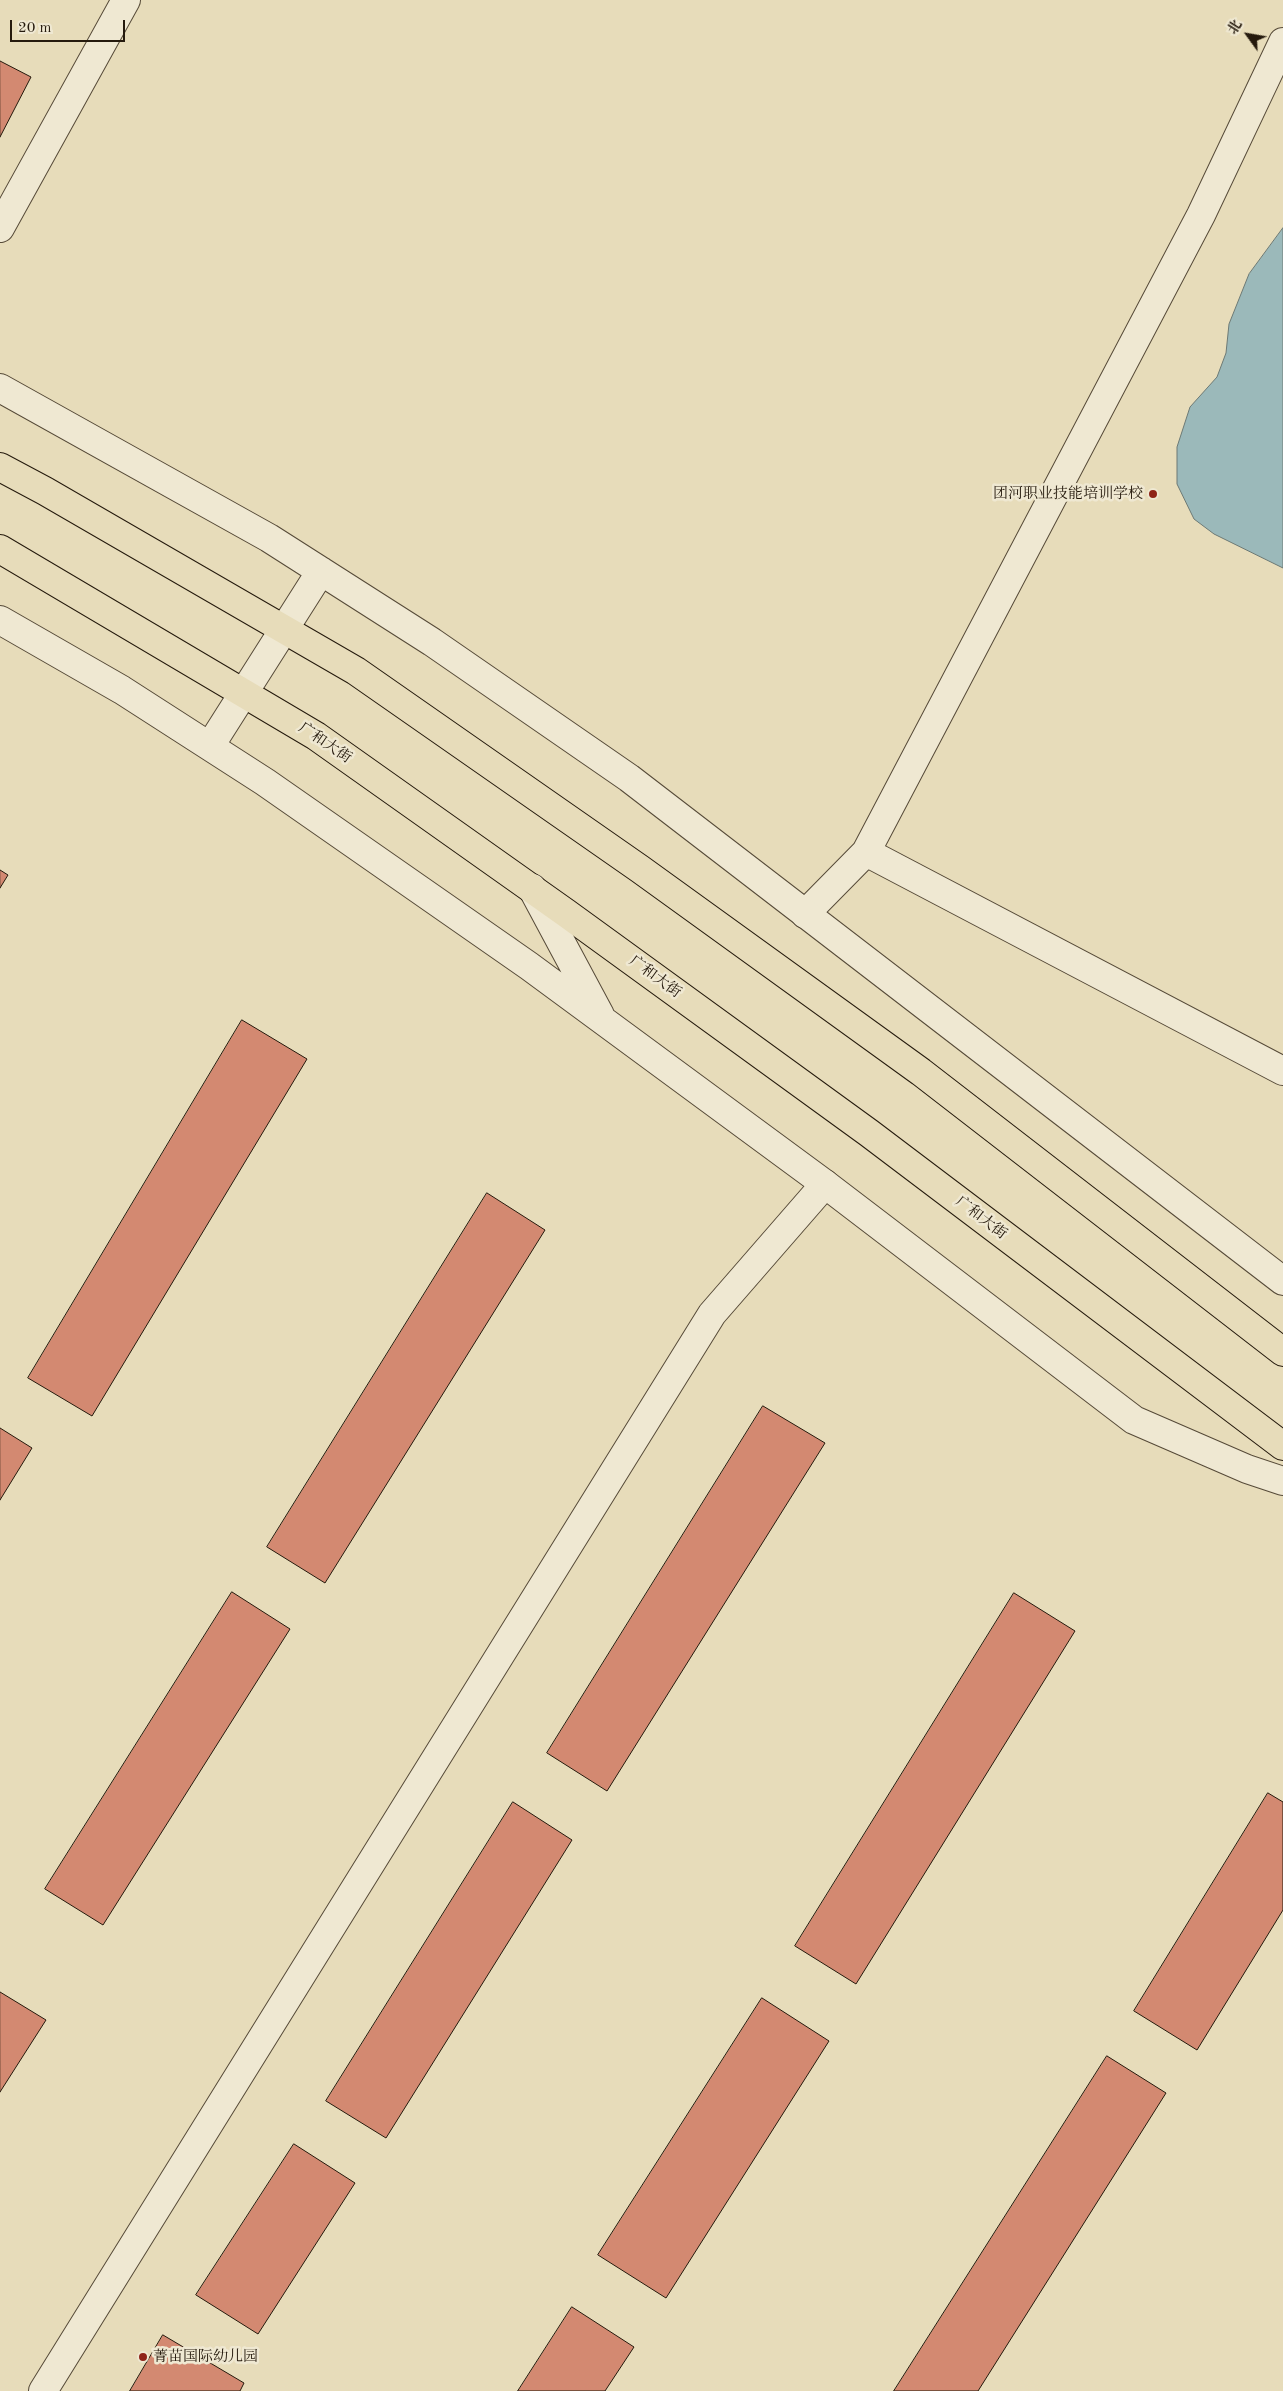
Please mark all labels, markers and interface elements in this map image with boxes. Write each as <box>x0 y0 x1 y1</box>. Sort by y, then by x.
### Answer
scale bar <box>12 10 128 42</box>
north arrow <box>1223 10 1273 60</box>
text: 北 <box>1226 17 1245 37</box>
text: 20 m <box>18 21 52 36</box>
place label: 团河职业技能培训学校 <box>993 485 1143 503</box>
marker: 团河职业技能培训学校 <box>1147 488 1159 500</box>
street label: 广和大街 <box>295 719 355 767</box>
street label: 广和大街 <box>625 952 685 1002</box>
street label: 广和大街 <box>952 1193 1010 1243</box>
place label: 菁苗国际幼儿园 <box>153 2348 258 2366</box>
marker: 菁苗国际幼儿园 <box>137 2351 149 2363</box>

